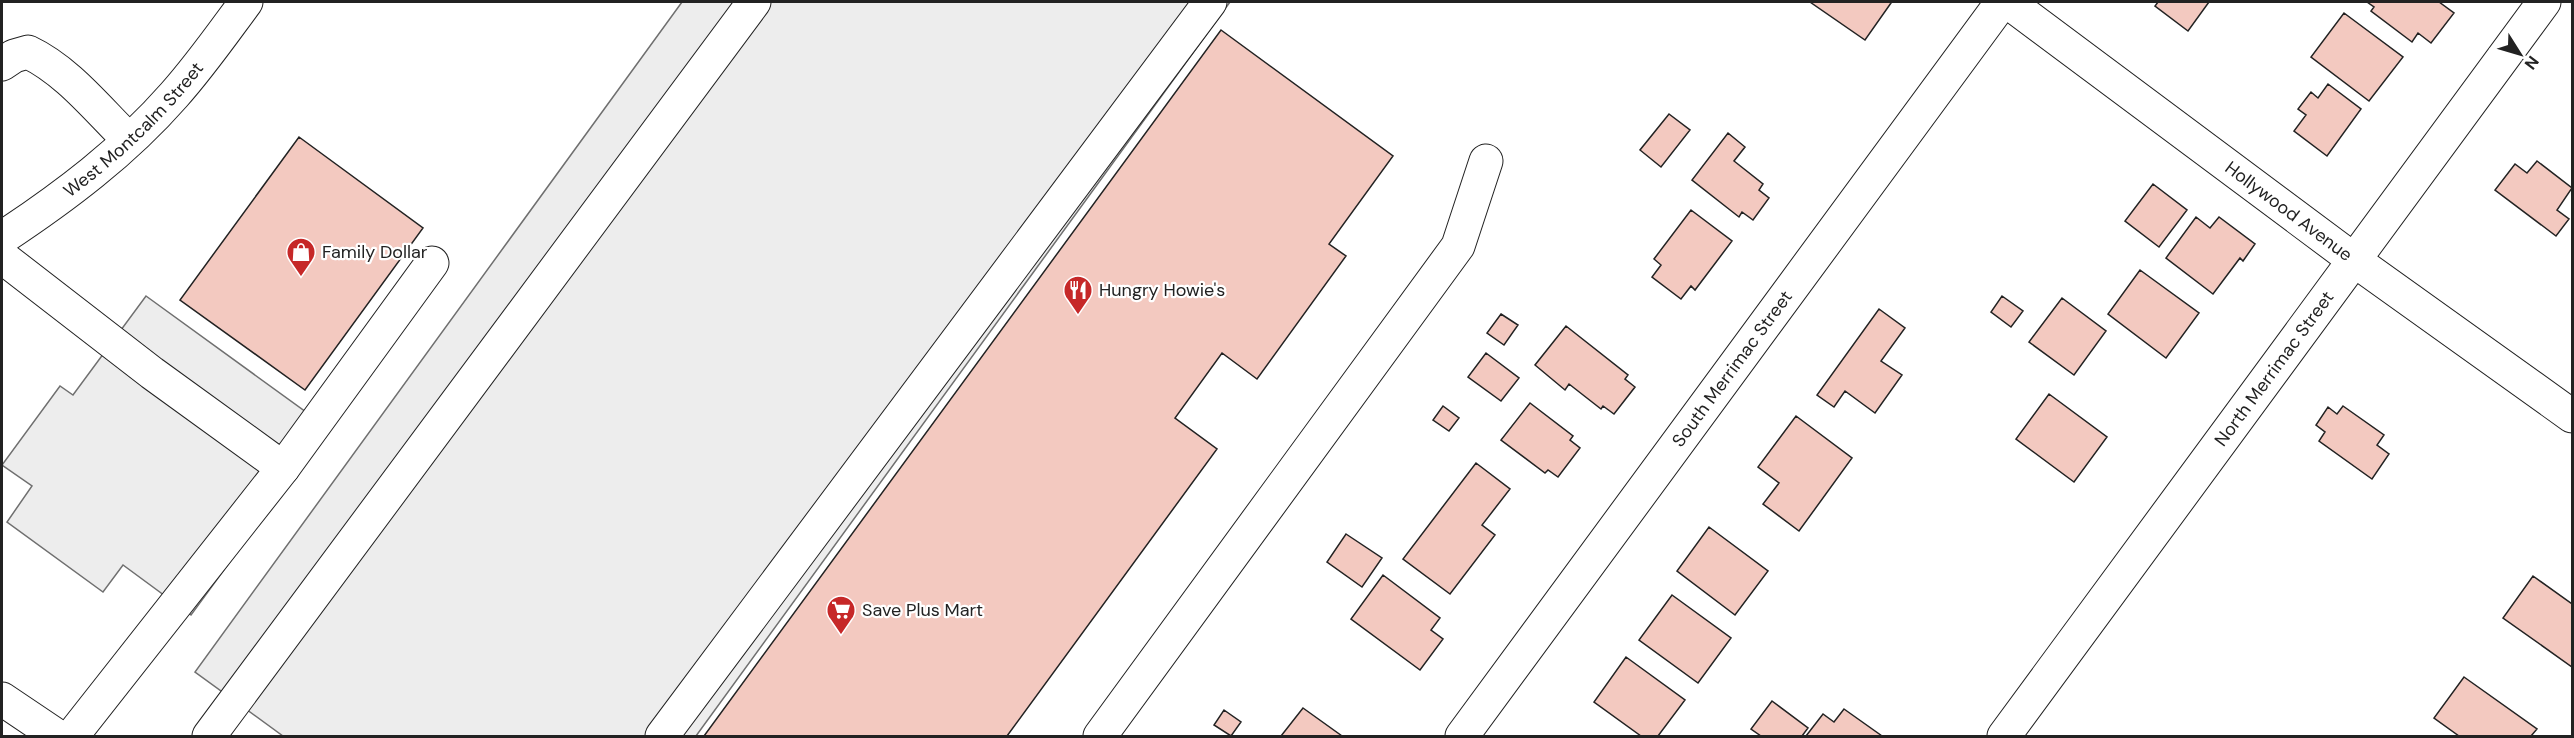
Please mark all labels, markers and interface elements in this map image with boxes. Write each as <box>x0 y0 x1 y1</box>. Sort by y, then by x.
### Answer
north arrow <box>2490 24 2550 84</box>
text: N <box>2520 52 2543 74</box>
street label: West Montcalm Street <box>59 57 209 203</box>
street label: Hollywood Avenue <box>2220 156 2357 267</box>
shop icon: Family Dollar <box>285 236 317 278</box>
place label: Family Dollar <box>322 240 428 264</box>
restaurant icon: Hungry Howie's <box>1062 274 1094 316</box>
place label: Hungry Howie's <box>1099 278 1225 302</box>
street label: South Merrimac Street <box>1667 286 1798 452</box>
street label: North Merrimac Street <box>2209 286 2339 451</box>
supermarket icon: Save Plus Mart <box>825 594 857 636</box>
place label: Save Plus Mart <box>862 598 983 622</box>

